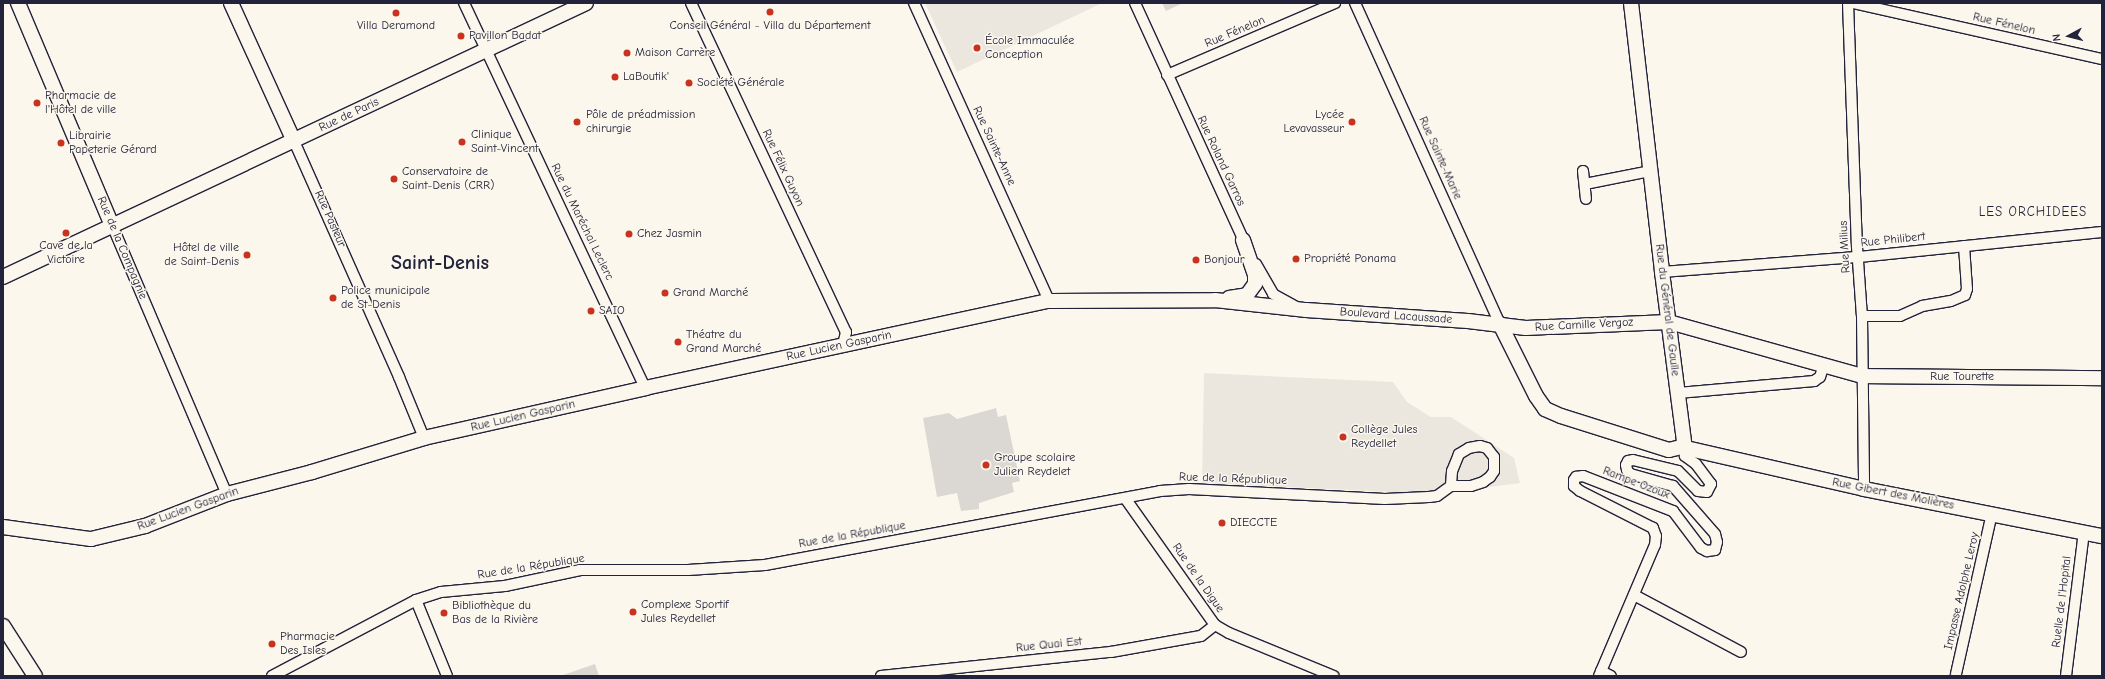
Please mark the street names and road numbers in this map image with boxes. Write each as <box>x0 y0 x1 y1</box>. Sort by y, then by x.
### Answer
street label: Rue Fénelon <box>1971 10 2037 38</box>
street label: Rue Fénelon <box>1203 13 1267 51</box>
street label: Rue de Paris <box>317 95 381 135</box>
street label: Rue Sainte-Anne <box>969 104 1019 188</box>
street label: Rue Roland Garros <box>1194 114 1248 208</box>
street label: Rue Sainte-Marie <box>1415 114 1465 202</box>
street label: Rue Félix Guyon <box>759 127 807 209</box>
street label: Rue du Maréchal Leclerc <box>547 161 617 283</box>
street label: Rue Pasteur <box>311 188 349 250</box>
street label: Rue de la Compagnie <box>94 194 150 302</box>
street label: Rue Milius <box>1836 220 1854 274</box>
street label: Rue Philibert <box>1860 229 1926 251</box>
street label: Rue du Général de Gaulle <box>1652 243 1682 377</box>
street label: Boulevard Lacaussade <box>1339 305 1453 327</box>
street label: Rue Camille Vergoz <box>1534 315 1634 335</box>
street label: Rue Lucien Gasparin <box>785 328 893 364</box>
street label: Rue Tourette <box>1930 370 1994 384</box>
street label: Rue Lucien Gasparin <box>469 397 577 435</box>
street label: Rampe Ozoux <box>1601 464 1671 502</box>
street label: Rue de la République <box>1179 470 1287 488</box>
street label: Rue Gibert des Molières <box>1831 475 1955 513</box>
street label: Rue Lucien Gasparin <box>135 484 241 534</box>
street label: Rue de la République <box>797 519 907 551</box>
street label: Impasse Adolphe Leroy <box>1941 531 1983 651</box>
street label: Rue de la Digue <box>1169 541 1227 615</box>
street label: Rue de la République <box>476 551 586 583</box>
street label: Ruelle de l'Hopital <box>2049 555 2075 649</box>
street label: Rue Quai Est <box>1015 634 1083 656</box>

